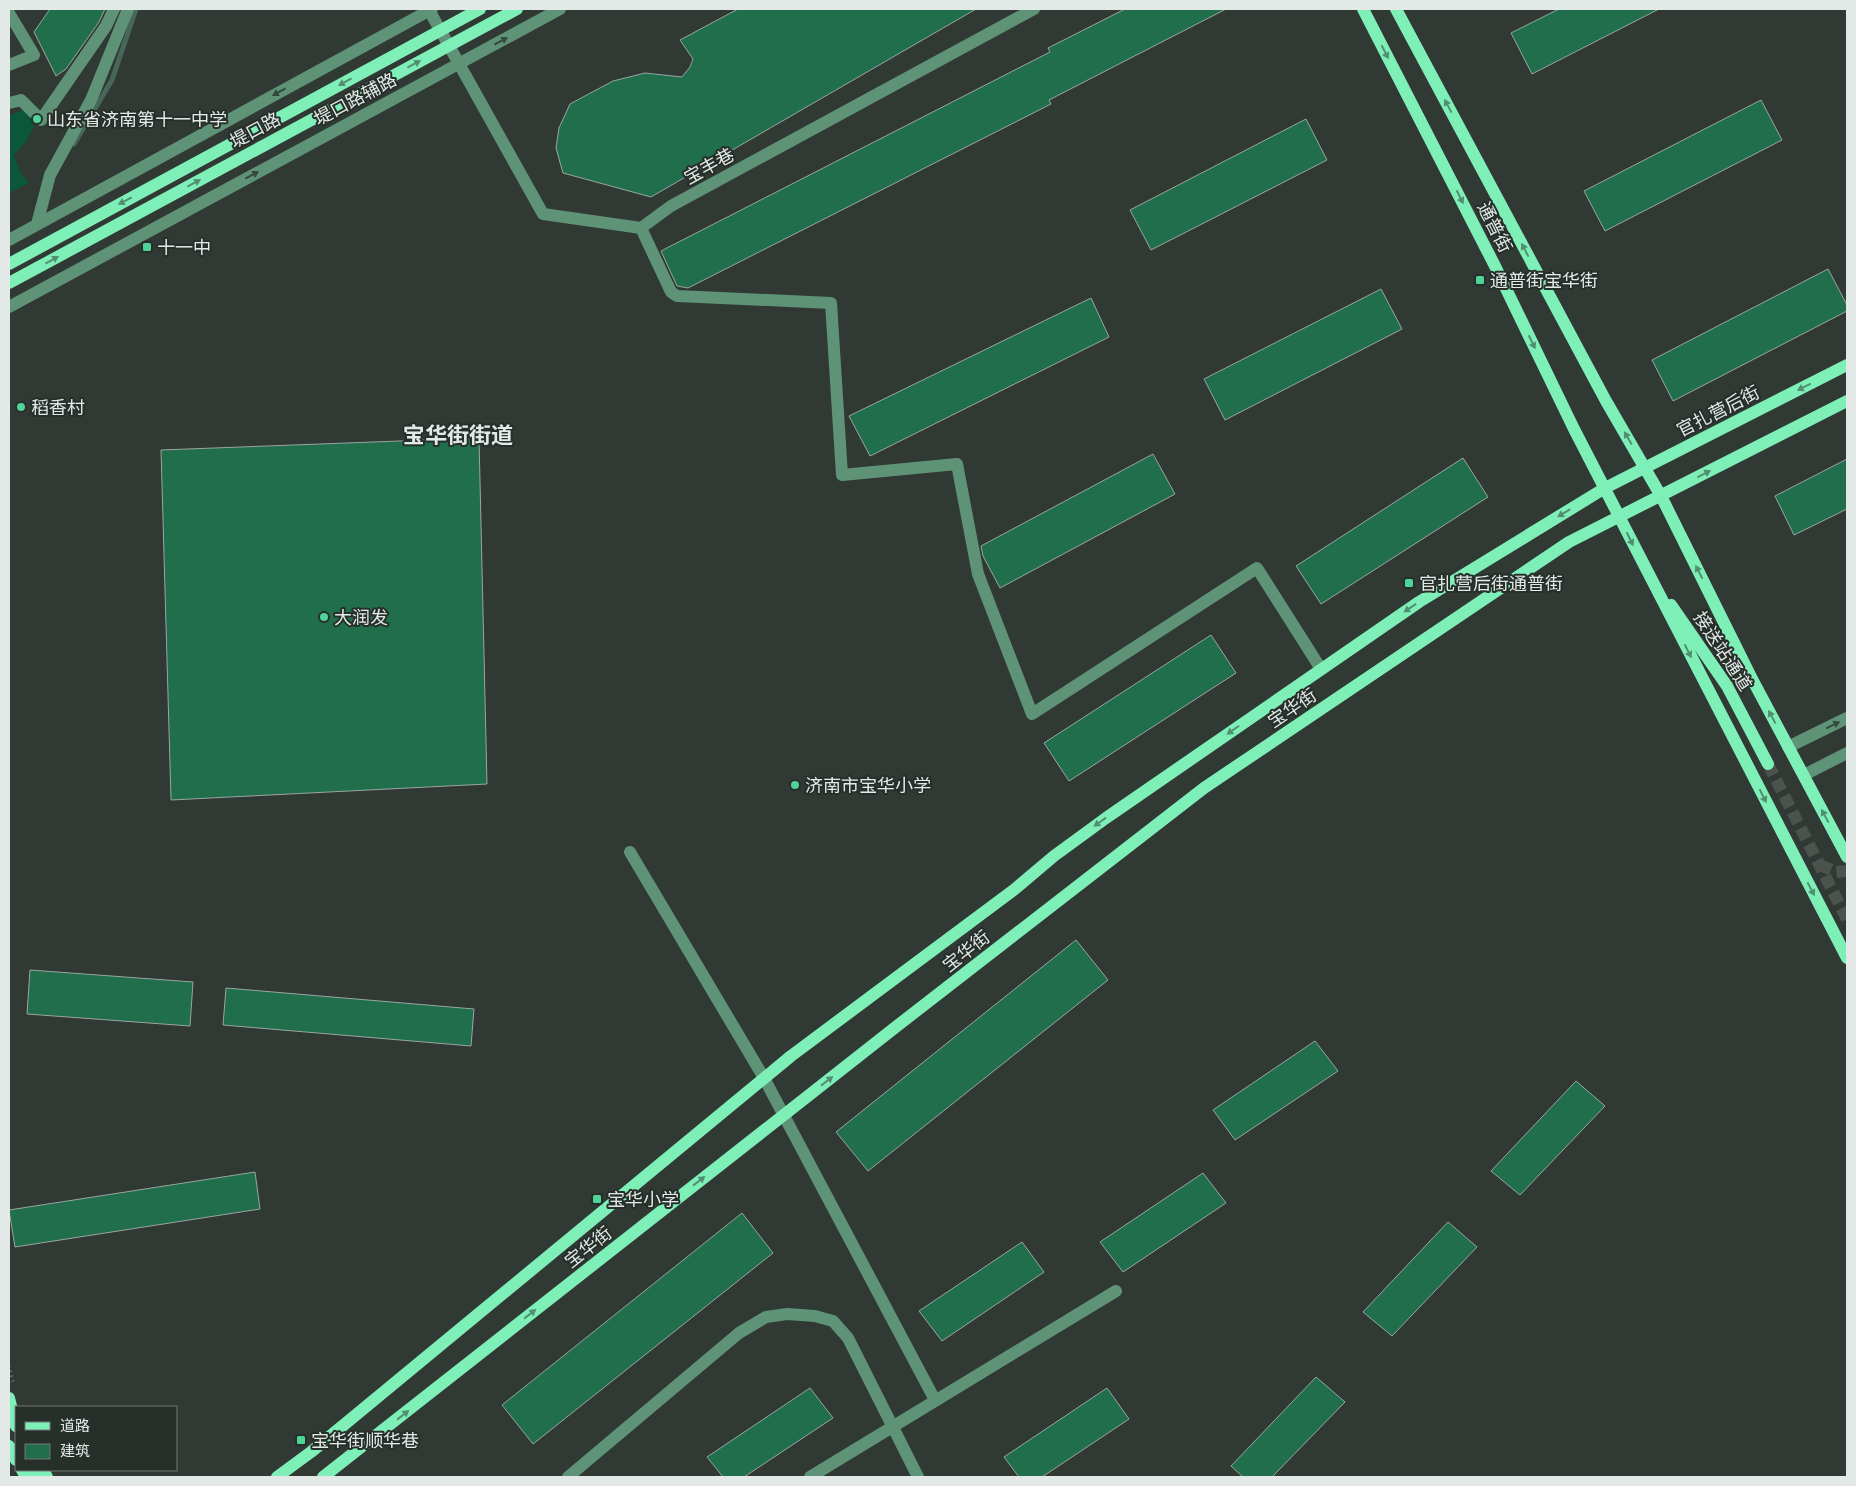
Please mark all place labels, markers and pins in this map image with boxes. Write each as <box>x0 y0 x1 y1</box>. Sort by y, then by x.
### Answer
place label: 山东省济南第十一中学 <box>47 109 227 130</box>
marker: 山东省济南第十一中学 <box>31 113 43 125</box>
place label: 十一中 <box>157 237 211 258</box>
marker: 十一中 <box>141 241 153 253</box>
place label: 通普街宝华街 <box>1490 270 1598 291</box>
marker: 通普街宝华街 <box>1474 274 1486 286</box>
place label: 稻香村 <box>31 397 85 418</box>
marker: 稻香村 <box>15 401 27 413</box>
place label: 官扎营后街通普街 <box>1419 573 1563 594</box>
marker: 官扎营后街通普街 <box>1403 577 1415 589</box>
place label: 大润发 <box>334 607 388 628</box>
marker: 大润发 <box>318 611 330 623</box>
place label: 济南市宝华小学 <box>805 775 931 796</box>
marker: 济南市宝华小学 <box>789 779 801 791</box>
place label: 宝华小学 <box>607 1189 679 1210</box>
marker: 宝华小学 <box>591 1193 603 1205</box>
place label: 宝华街顺华巷 <box>311 1430 419 1451</box>
marker: 宝华街顺华巷 <box>295 1434 307 1446</box>

